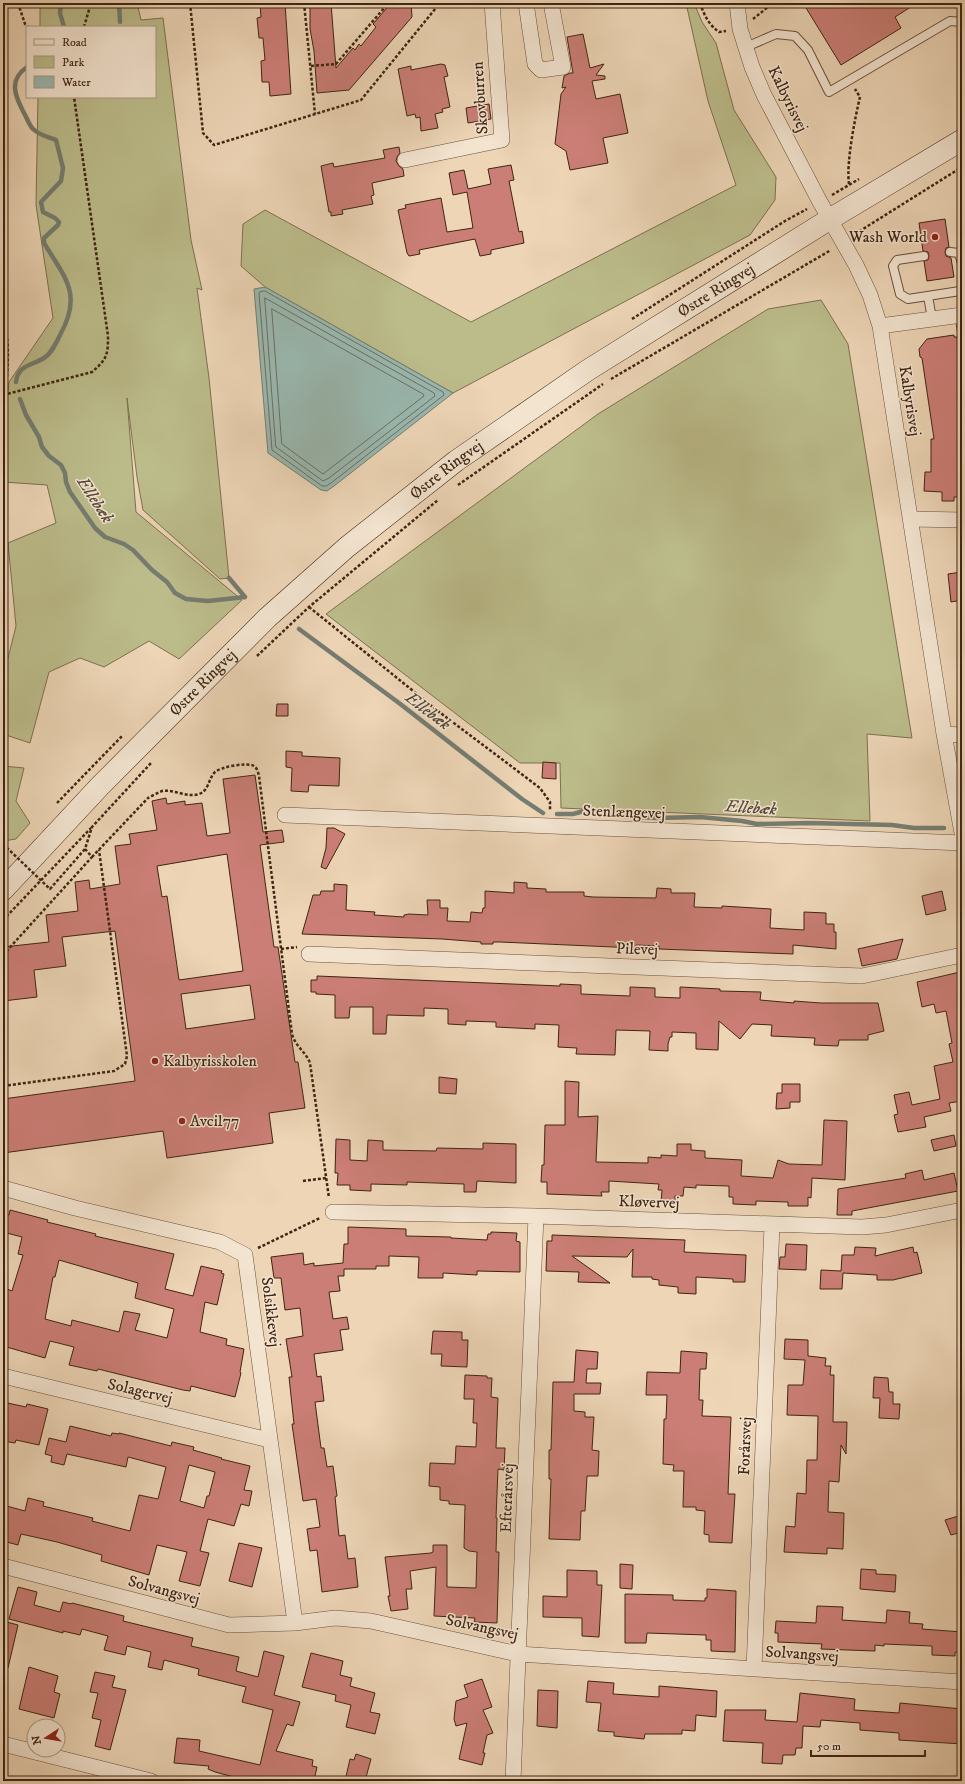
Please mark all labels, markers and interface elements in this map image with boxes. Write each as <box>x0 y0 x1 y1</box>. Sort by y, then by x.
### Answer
legend <box>26 26 156 98</box>
text: Road <box>62 35 87 50</box>
text: Park <box>62 55 84 70</box>
street label: Skovburren <box>467 60 493 135</box>
street label: Kalbyrisvej <box>763 63 813 135</box>
text: Water <box>61 75 91 90</box>
place label: Wash World <box>848 227 927 247</box>
marker: Wash World <box>930 232 940 242</box>
street label: Østre Ringvej <box>674 259 758 322</box>
street label: Kalbyrisvej <box>895 364 925 438</box>
street label: Østre Ringvej <box>406 435 487 504</box>
water label: Ellebæk <box>71 472 119 528</box>
street label: Østre Ringvej <box>165 645 240 720</box>
water label: Ellebæk <box>400 686 456 736</box>
water label: Ellebæk <box>724 795 778 821</box>
street label: Stenlængevej <box>582 801 666 823</box>
street label: Pilevej <box>616 938 658 960</box>
place label: Kalbyrisskolen <box>163 1051 258 1071</box>
marker: Kalbyrisskolen <box>150 1056 160 1066</box>
place label: Avcil77 <box>190 1111 240 1131</box>
marker: Avcil77 <box>177 1116 187 1126</box>
street label: Kløvervej <box>618 1191 680 1213</box>
street label: Solsikkevej <box>257 1276 285 1348</box>
street label: Solagervej <box>106 1374 174 1408</box>
street label: Forårsvej <box>734 1416 756 1476</box>
street label: Efterårsvej <box>496 1463 518 1533</box>
street label: Solvangsvej <box>126 1571 202 1609</box>
street label: Solvangsvej <box>444 1610 520 1644</box>
street label: Solvangsvej <box>765 1641 839 1667</box>
north arrow <box>26 1718 66 1758</box>
scale bar <box>811 1732 925 1758</box>
text: N <box>29 1734 45 1746</box>
text: 50 m <box>817 1739 841 1754</box>

